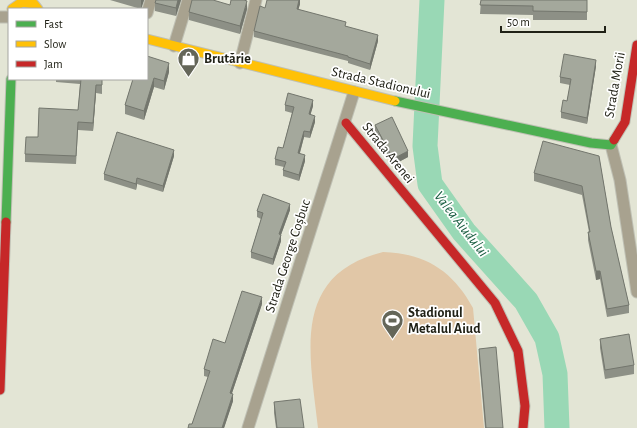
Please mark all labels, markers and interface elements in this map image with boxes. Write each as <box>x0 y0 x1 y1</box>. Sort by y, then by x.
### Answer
legend <box>8 8 148 80</box>
scale bar <box>501 8 605 34</box>
text: 50 m <box>507 16 530 28</box>
text: Fast <box>44 18 63 30</box>
text: Slow <box>44 38 66 50</box>
shop icon: Brutărie <box>176 46 202 79</box>
street label: Strada Morii <box>602 51 628 119</box>
place label: Brutărie <box>204 52 251 66</box>
text: Jam <box>44 58 63 70</box>
street label: Strada Stadionului <box>330 65 432 101</box>
street label: Strada Arenei <box>359 120 417 186</box>
water label: Valea Aiudului <box>431 189 491 259</box>
street label: Strada George Coșbuc <box>263 197 314 315</box>
place label: Stadionul Metalul Aiud <box>408 306 481 336</box>
sports icon: Stadionul Metalul Aiud <box>380 308 406 341</box>

